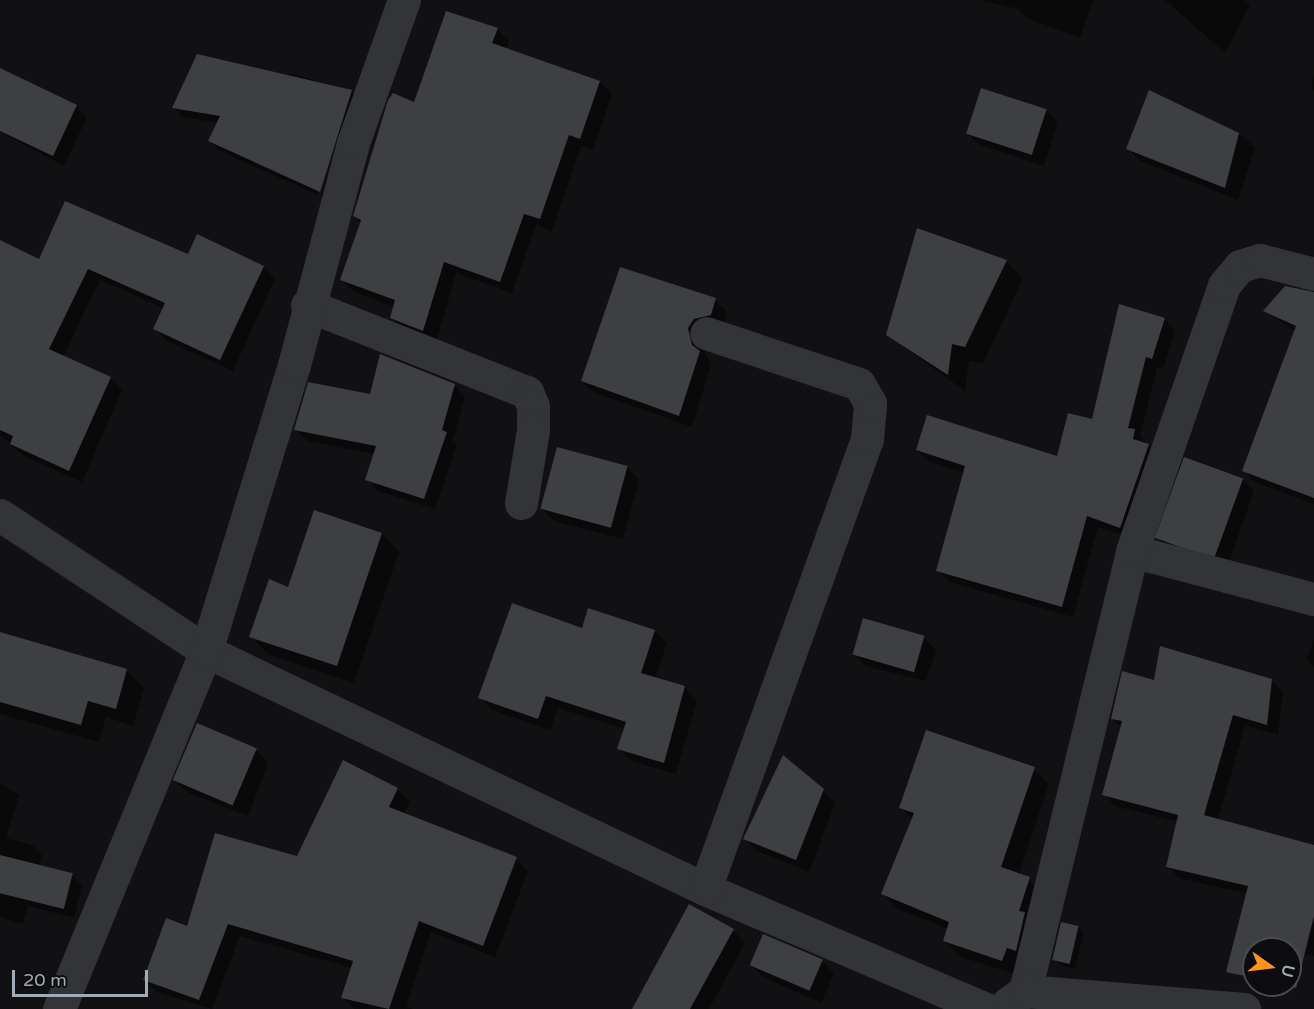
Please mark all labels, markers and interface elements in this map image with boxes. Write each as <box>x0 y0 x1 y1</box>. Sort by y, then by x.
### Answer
north arrow <box>1242 937 1302 997</box>
scale bar <box>15 958 152 996</box>
text: U <box>1276 963 1299 979</box>
text: 20 m <box>23 969 67 991</box>

